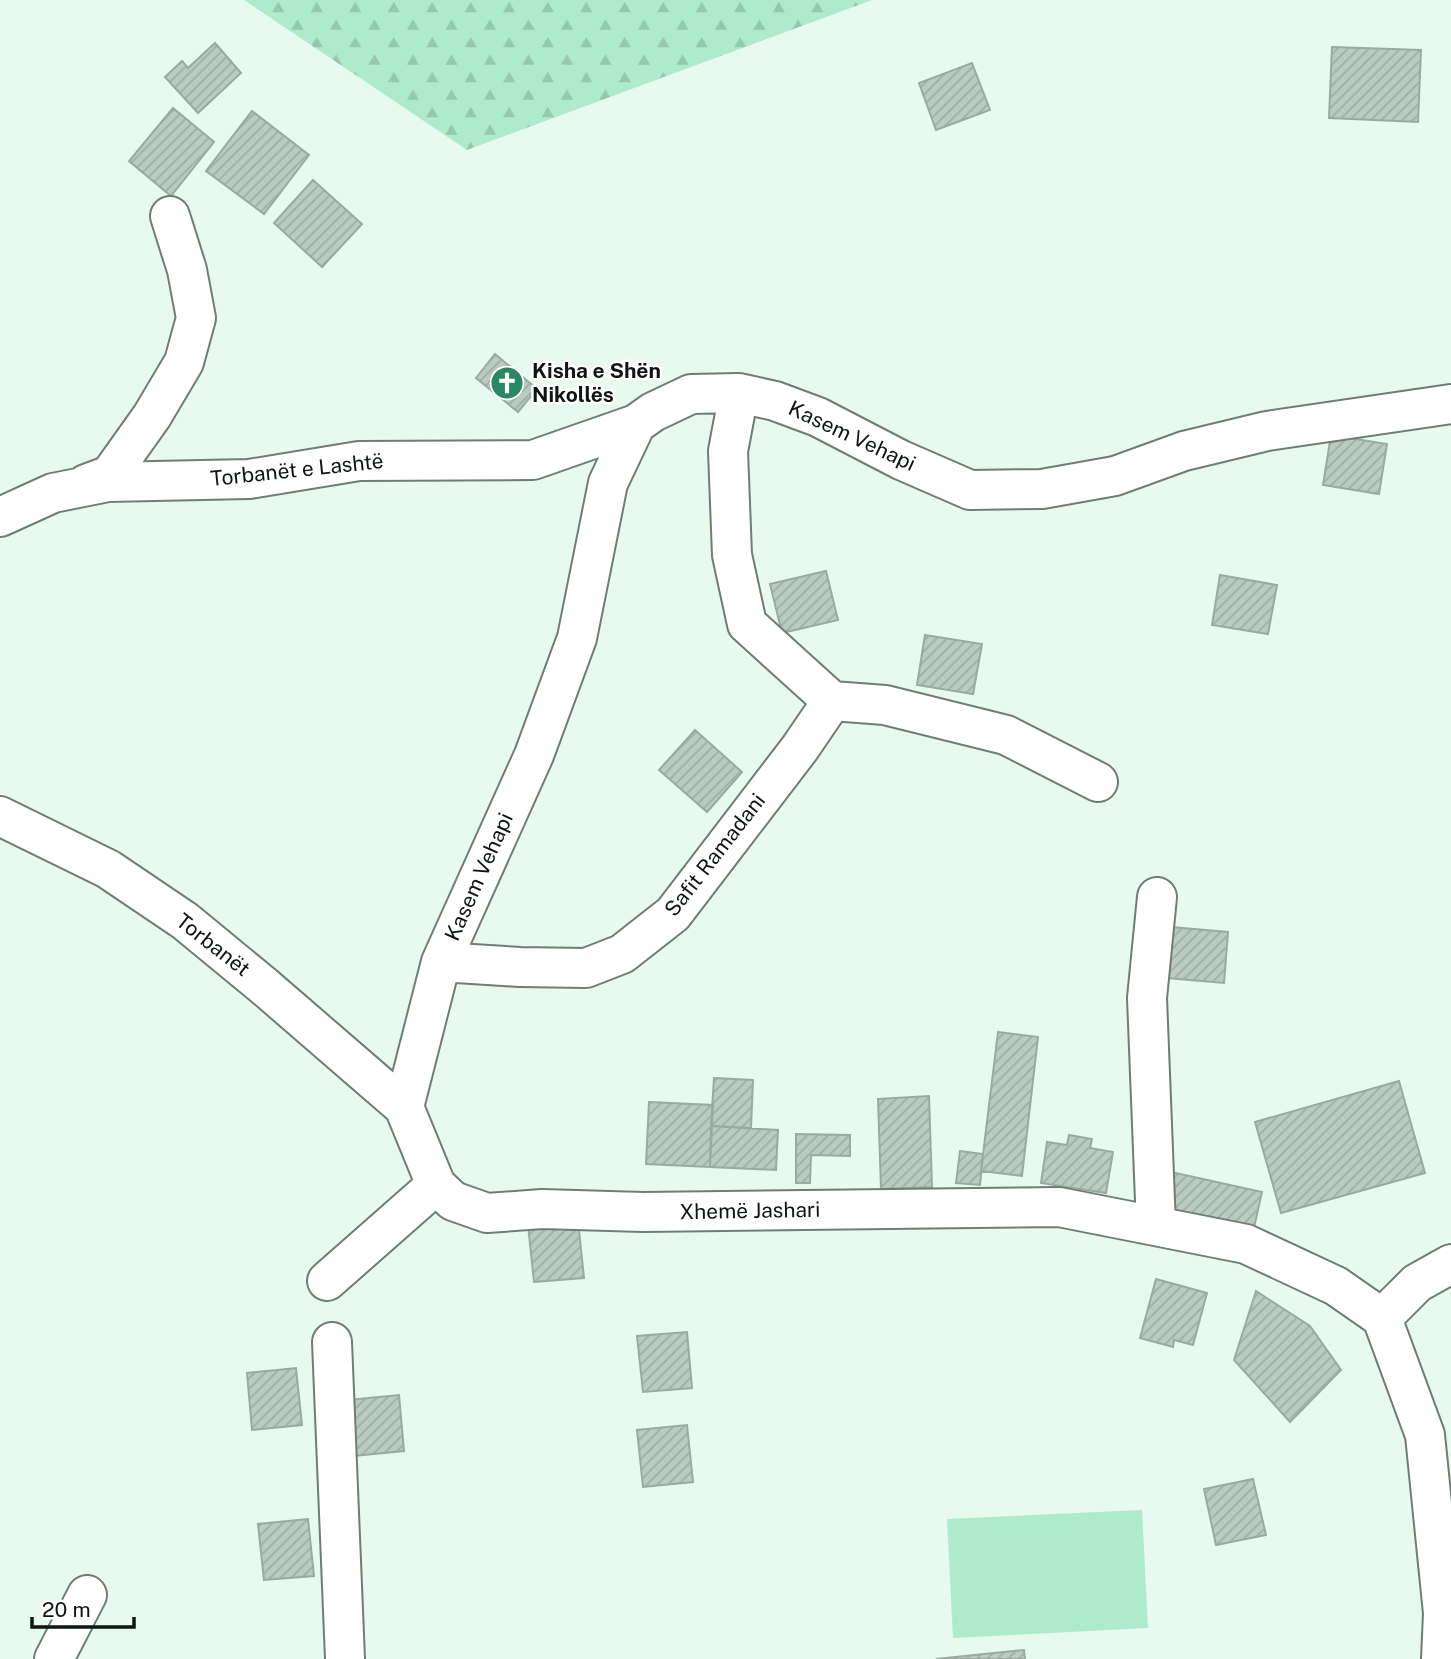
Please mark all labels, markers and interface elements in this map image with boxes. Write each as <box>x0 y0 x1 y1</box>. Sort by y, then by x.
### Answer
place label: Kisha e Shën Nikollës <box>532 358 661 407</box>
church icon: Kisha e Shën Nikollës <box>488 364 526 402</box>
street label: Kasem Vehapi <box>785 395 920 476</box>
street label: Torbanët e Lashtë <box>209 448 385 491</box>
street label: Safit Ramadani <box>659 788 770 921</box>
street label: Kasem Vehapi <box>439 809 518 945</box>
street label: Torbanët <box>171 908 255 981</box>
street label: Xhemë Jashari <box>679 1197 821 1224</box>
scale bar <box>32 1586 133 1630</box>
text: 20 m <box>42 1597 91 1622</box>

